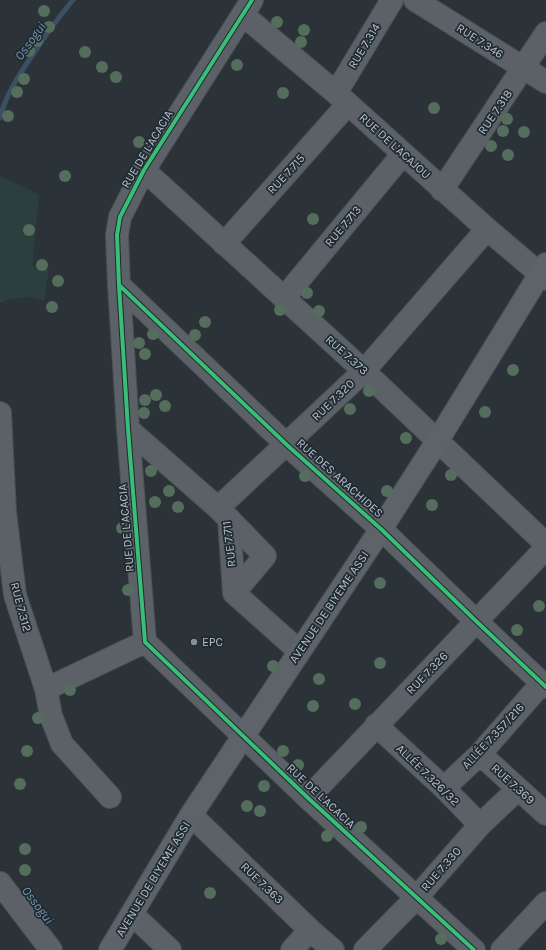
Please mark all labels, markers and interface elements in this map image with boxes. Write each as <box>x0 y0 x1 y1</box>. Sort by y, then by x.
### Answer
water label: Ossogui <box>11 19 49 63</box>
street label: RUE 7.314 <box>345 21 383 71</box>
street label: RUE 7.346 <box>454 21 506 61</box>
street label: RUE 7.318 <box>475 87 515 137</box>
street label: RUE DE L'ACACIA <box>118 107 176 190</box>
street label: RUE DE L'ACAJOU <box>356 110 434 182</box>
street label: RUE 7.715 <box>264 151 308 197</box>
street label: RUE 7.713 <box>322 203 364 249</box>
street label: RUE 7.373 <box>323 332 371 378</box>
street label: RUE 7.320 <box>309 376 357 424</box>
street label: RUE DES ARACHIDES <box>294 436 386 520</box>
street label: RUE DE L'ACACIA <box>115 483 137 573</box>
street label: RUE 7.711 <box>219 520 239 568</box>
street label: AVENUE DE BIYEME ASSI <box>286 548 372 666</box>
street label: RUE 7.312 <box>8 581 34 633</box>
place label: EPC <box>202 635 223 649</box>
marker: EPC <box>189 637 199 647</box>
street label: RUE 7.326 <box>403 649 451 697</box>
street label: ALLÉE 7.357/216 <box>458 699 527 772</box>
street label: ALLÉE 7.326/32 <box>394 741 463 809</box>
street label: RUE DE L'ACACIA <box>284 761 358 831</box>
street label: RUE 7.369 <box>488 761 538 807</box>
street label: AVENUE DE BIYEME ASSI <box>113 819 193 939</box>
street label: RUE 7.330 <box>418 844 464 894</box>
street label: RUE 7.363 <box>238 859 286 907</box>
water label: Ossogui <box>19 883 57 927</box>

